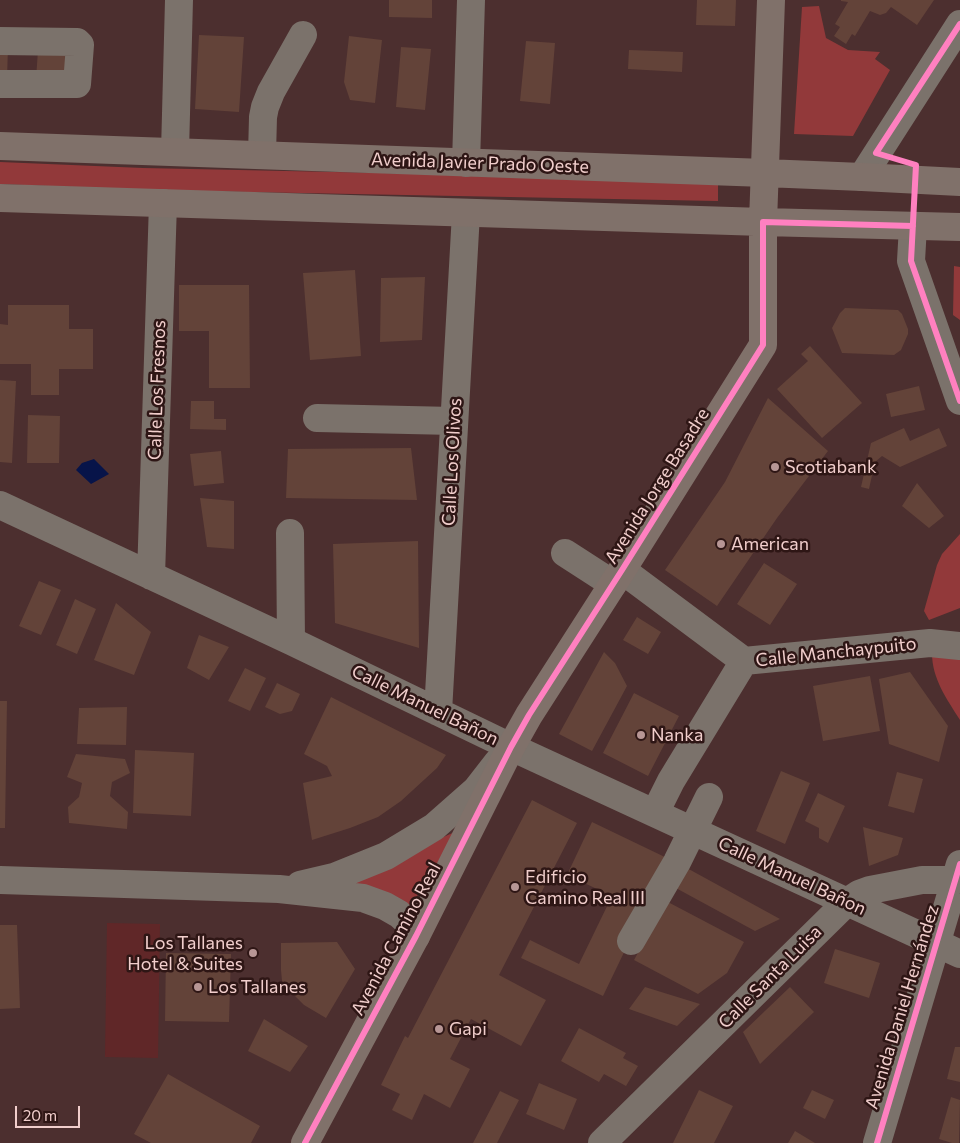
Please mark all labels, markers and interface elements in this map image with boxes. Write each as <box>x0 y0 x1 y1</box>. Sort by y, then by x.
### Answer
street label: Avenida Javier Prado Oeste <box>371 148 589 178</box>
street label: Calle Los Fresnos <box>144 320 170 460</box>
street label: Calle Los Olivos <box>438 398 466 526</box>
street label: Avenida Jorge Basadre <box>600 404 714 568</box>
place label: Scotiabank <box>785 456 877 478</box>
marker: Scotiabank <box>769 461 781 473</box>
place label: American <box>731 533 809 555</box>
marker: American <box>715 538 727 550</box>
street label: Calle Manchaypuito <box>754 633 918 671</box>
street label: Calle Manuel Bañon <box>348 660 502 750</box>
place label: Nanka <box>651 724 703 746</box>
marker: Nanka <box>635 729 647 741</box>
street label: Calle Manuel Bañon <box>715 832 869 920</box>
street label: Avenida Camino Real <box>347 859 445 1019</box>
place label: Edificio Camino Real III <box>525 866 645 909</box>
marker: Edificio Camino Real III <box>509 881 521 893</box>
street label: Avenida Daniel Hernández <box>861 902 943 1112</box>
street label: Calle Santa Luisa <box>714 921 826 1033</box>
place label: Los Tallanes Hotel & Suites <box>127 932 243 974</box>
marker: Los Tallanes Hotel & Suites <box>247 947 259 959</box>
place label: Los Tallanes <box>208 976 306 998</box>
marker: Los Tallanes <box>192 981 204 993</box>
place label: Gapi <box>449 1018 487 1040</box>
marker: Gapi <box>433 1023 445 1035</box>
scale bar <box>18 1096 82 1128</box>
text: 20 m <box>23 1106 57 1124</box>

